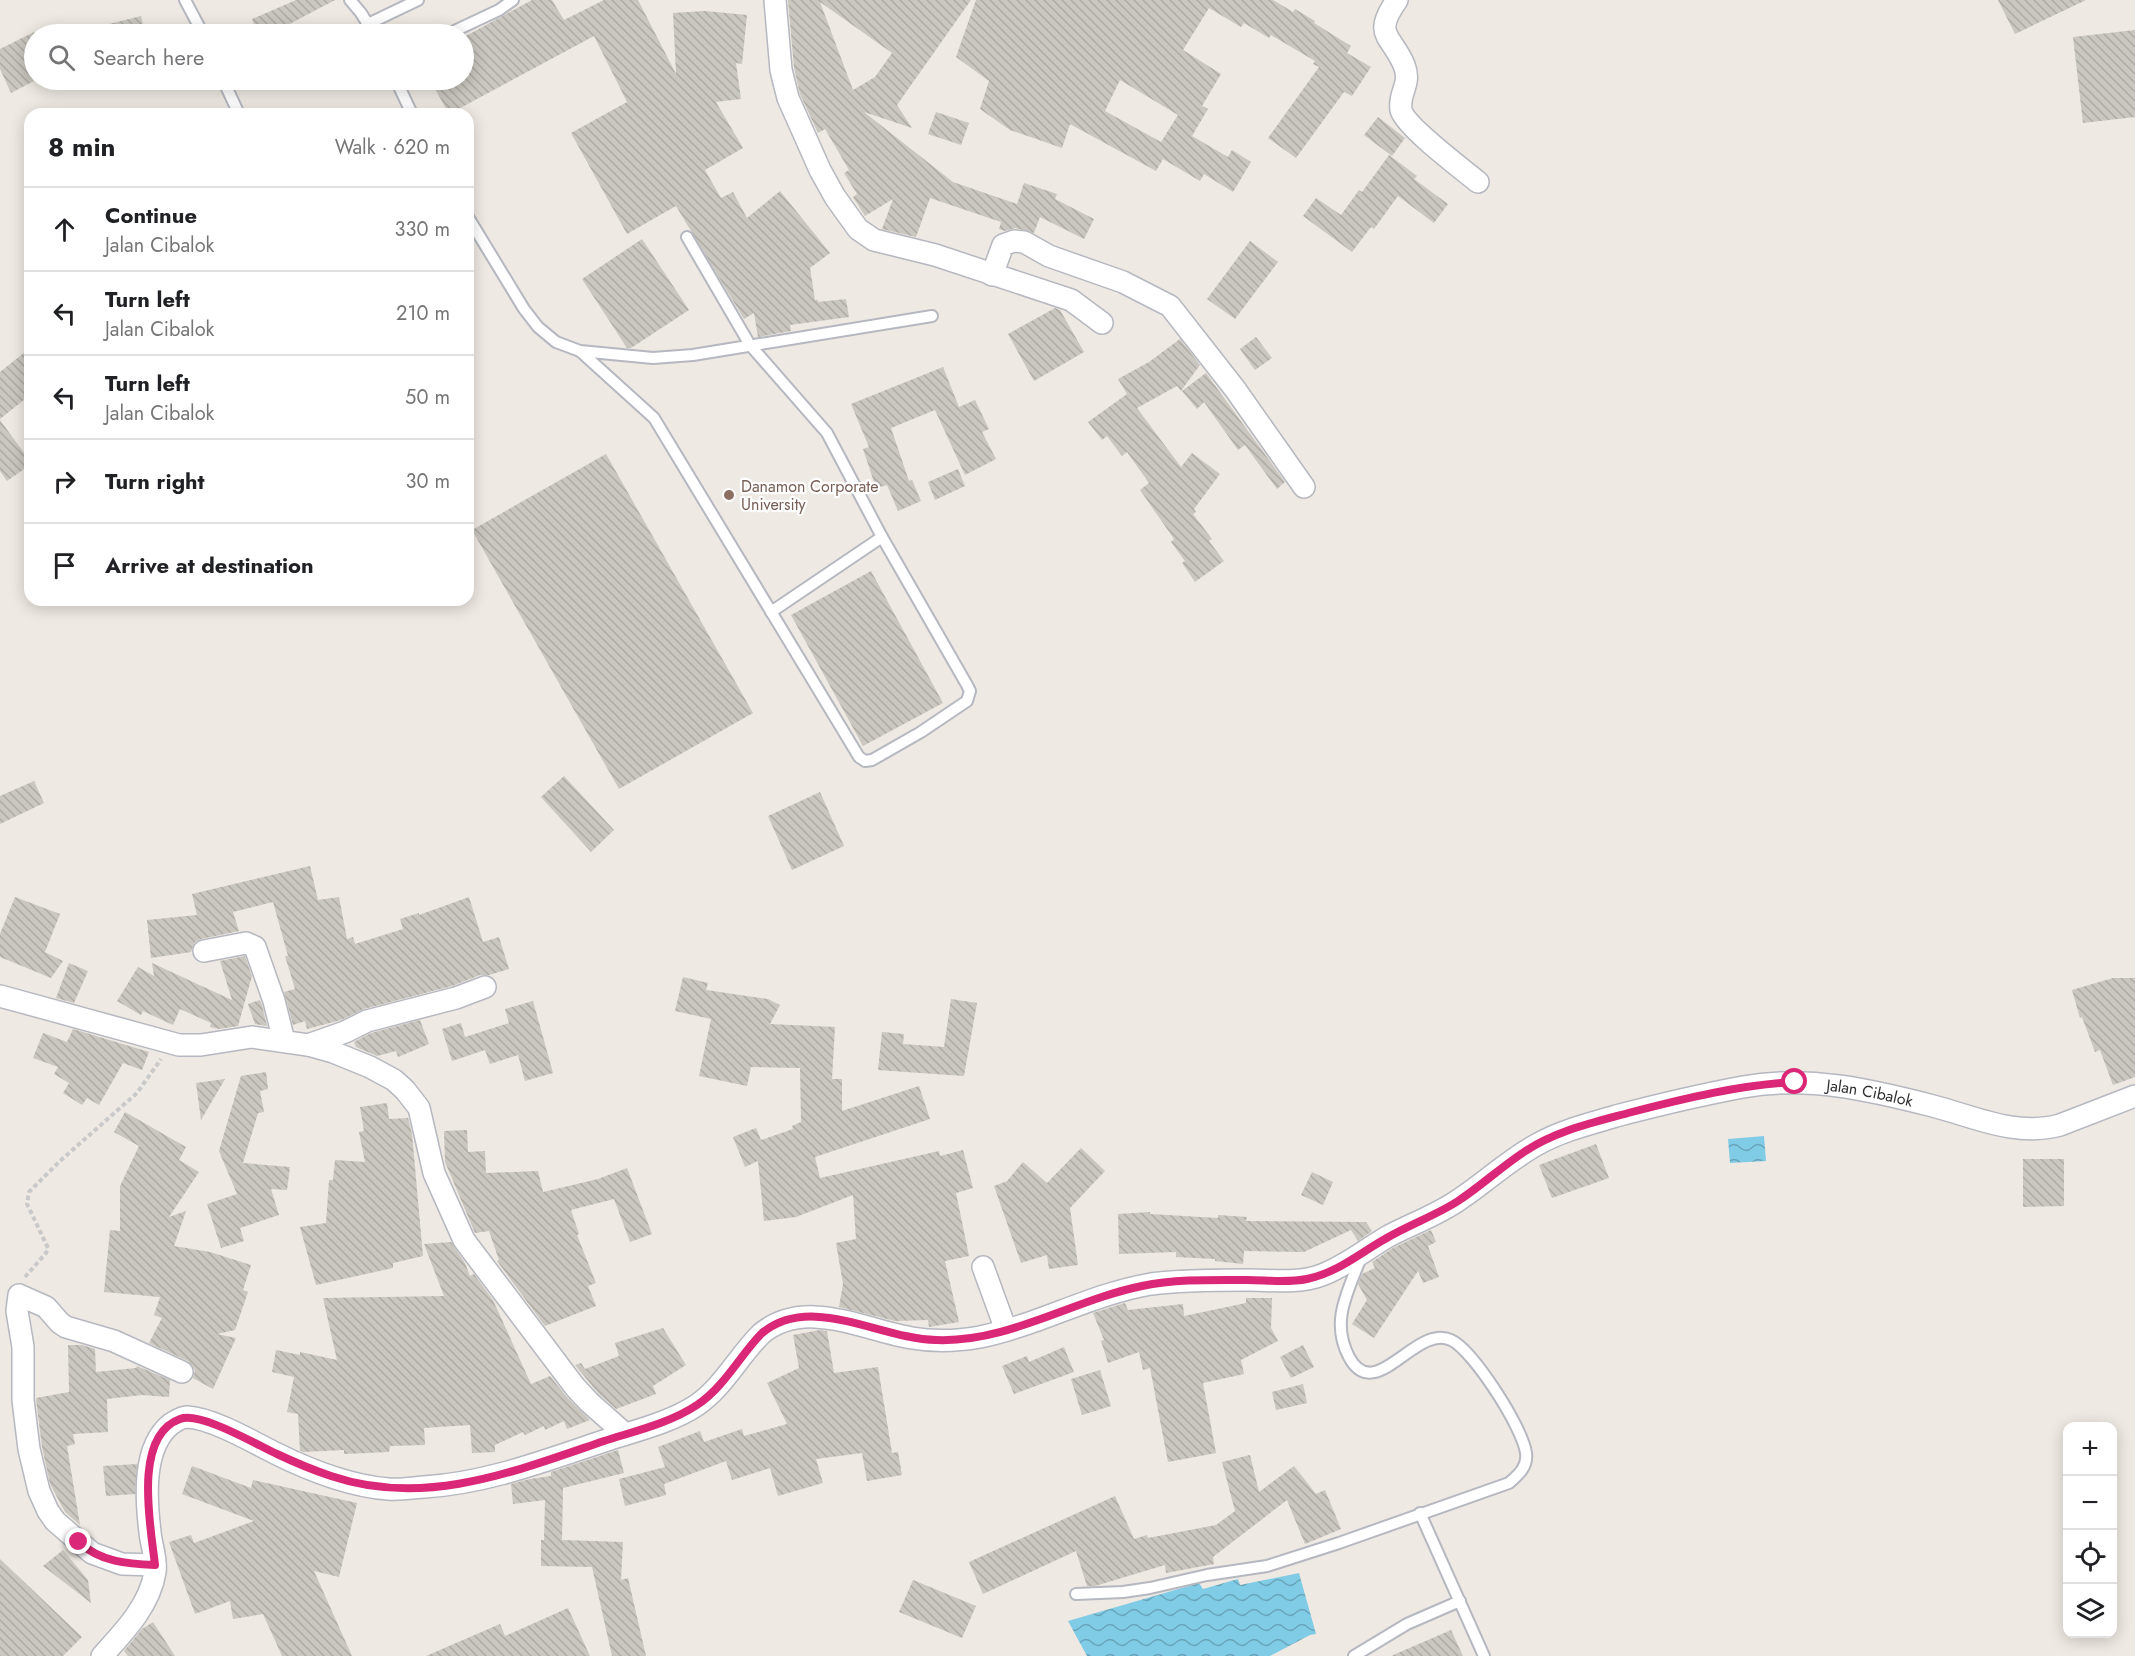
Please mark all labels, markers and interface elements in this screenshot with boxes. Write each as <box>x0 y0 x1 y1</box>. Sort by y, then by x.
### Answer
search box <box>24 24 474 90</box>
icon: search <box>45 41 78 74</box>
text: Search here <box>93 41 204 73</box>
text: 8 min <box>48 128 116 166</box>
text: Walk · 620 m <box>335 133 450 162</box>
text: Continue <box>105 199 197 231</box>
icon: ahead <box>48 213 81 246</box>
text: 330 m <box>395 215 450 244</box>
text: Jalan Cibalok <box>105 231 214 260</box>
text: Turn left <box>105 283 190 315</box>
icon: left <box>48 297 81 330</box>
text: 210 m <box>396 299 450 328</box>
text: Jalan Cibalok <box>105 315 214 344</box>
text: Turn left <box>105 367 190 399</box>
icon: left <box>48 381 81 414</box>
text: 50 m <box>405 383 450 412</box>
text: Jalan Cibalok <box>105 399 214 428</box>
icon: right <box>48 465 81 498</box>
text: Turn right <box>105 465 205 497</box>
text: 30 m <box>405 467 450 496</box>
place label: Danamon Corporate University <box>741 475 878 516</box>
marker: Danamon Corporate University <box>722 488 736 502</box>
icon: arrive <box>48 549 81 582</box>
text: Arrive at destination <box>105 549 314 581</box>
route start <box>1781 1068 1807 1094</box>
street label: Jalan Cibalok <box>1823 1073 1916 1112</box>
map controls <box>2063 1422 2117 1638</box>
button: + <box>2063 1422 2117 1476</box>
button: − <box>2063 1476 2117 1530</box>
route end <box>65 1528 91 1554</box>
button: locate <box>2063 1530 2117 1584</box>
button: layers <box>2063 1584 2117 1638</box>

